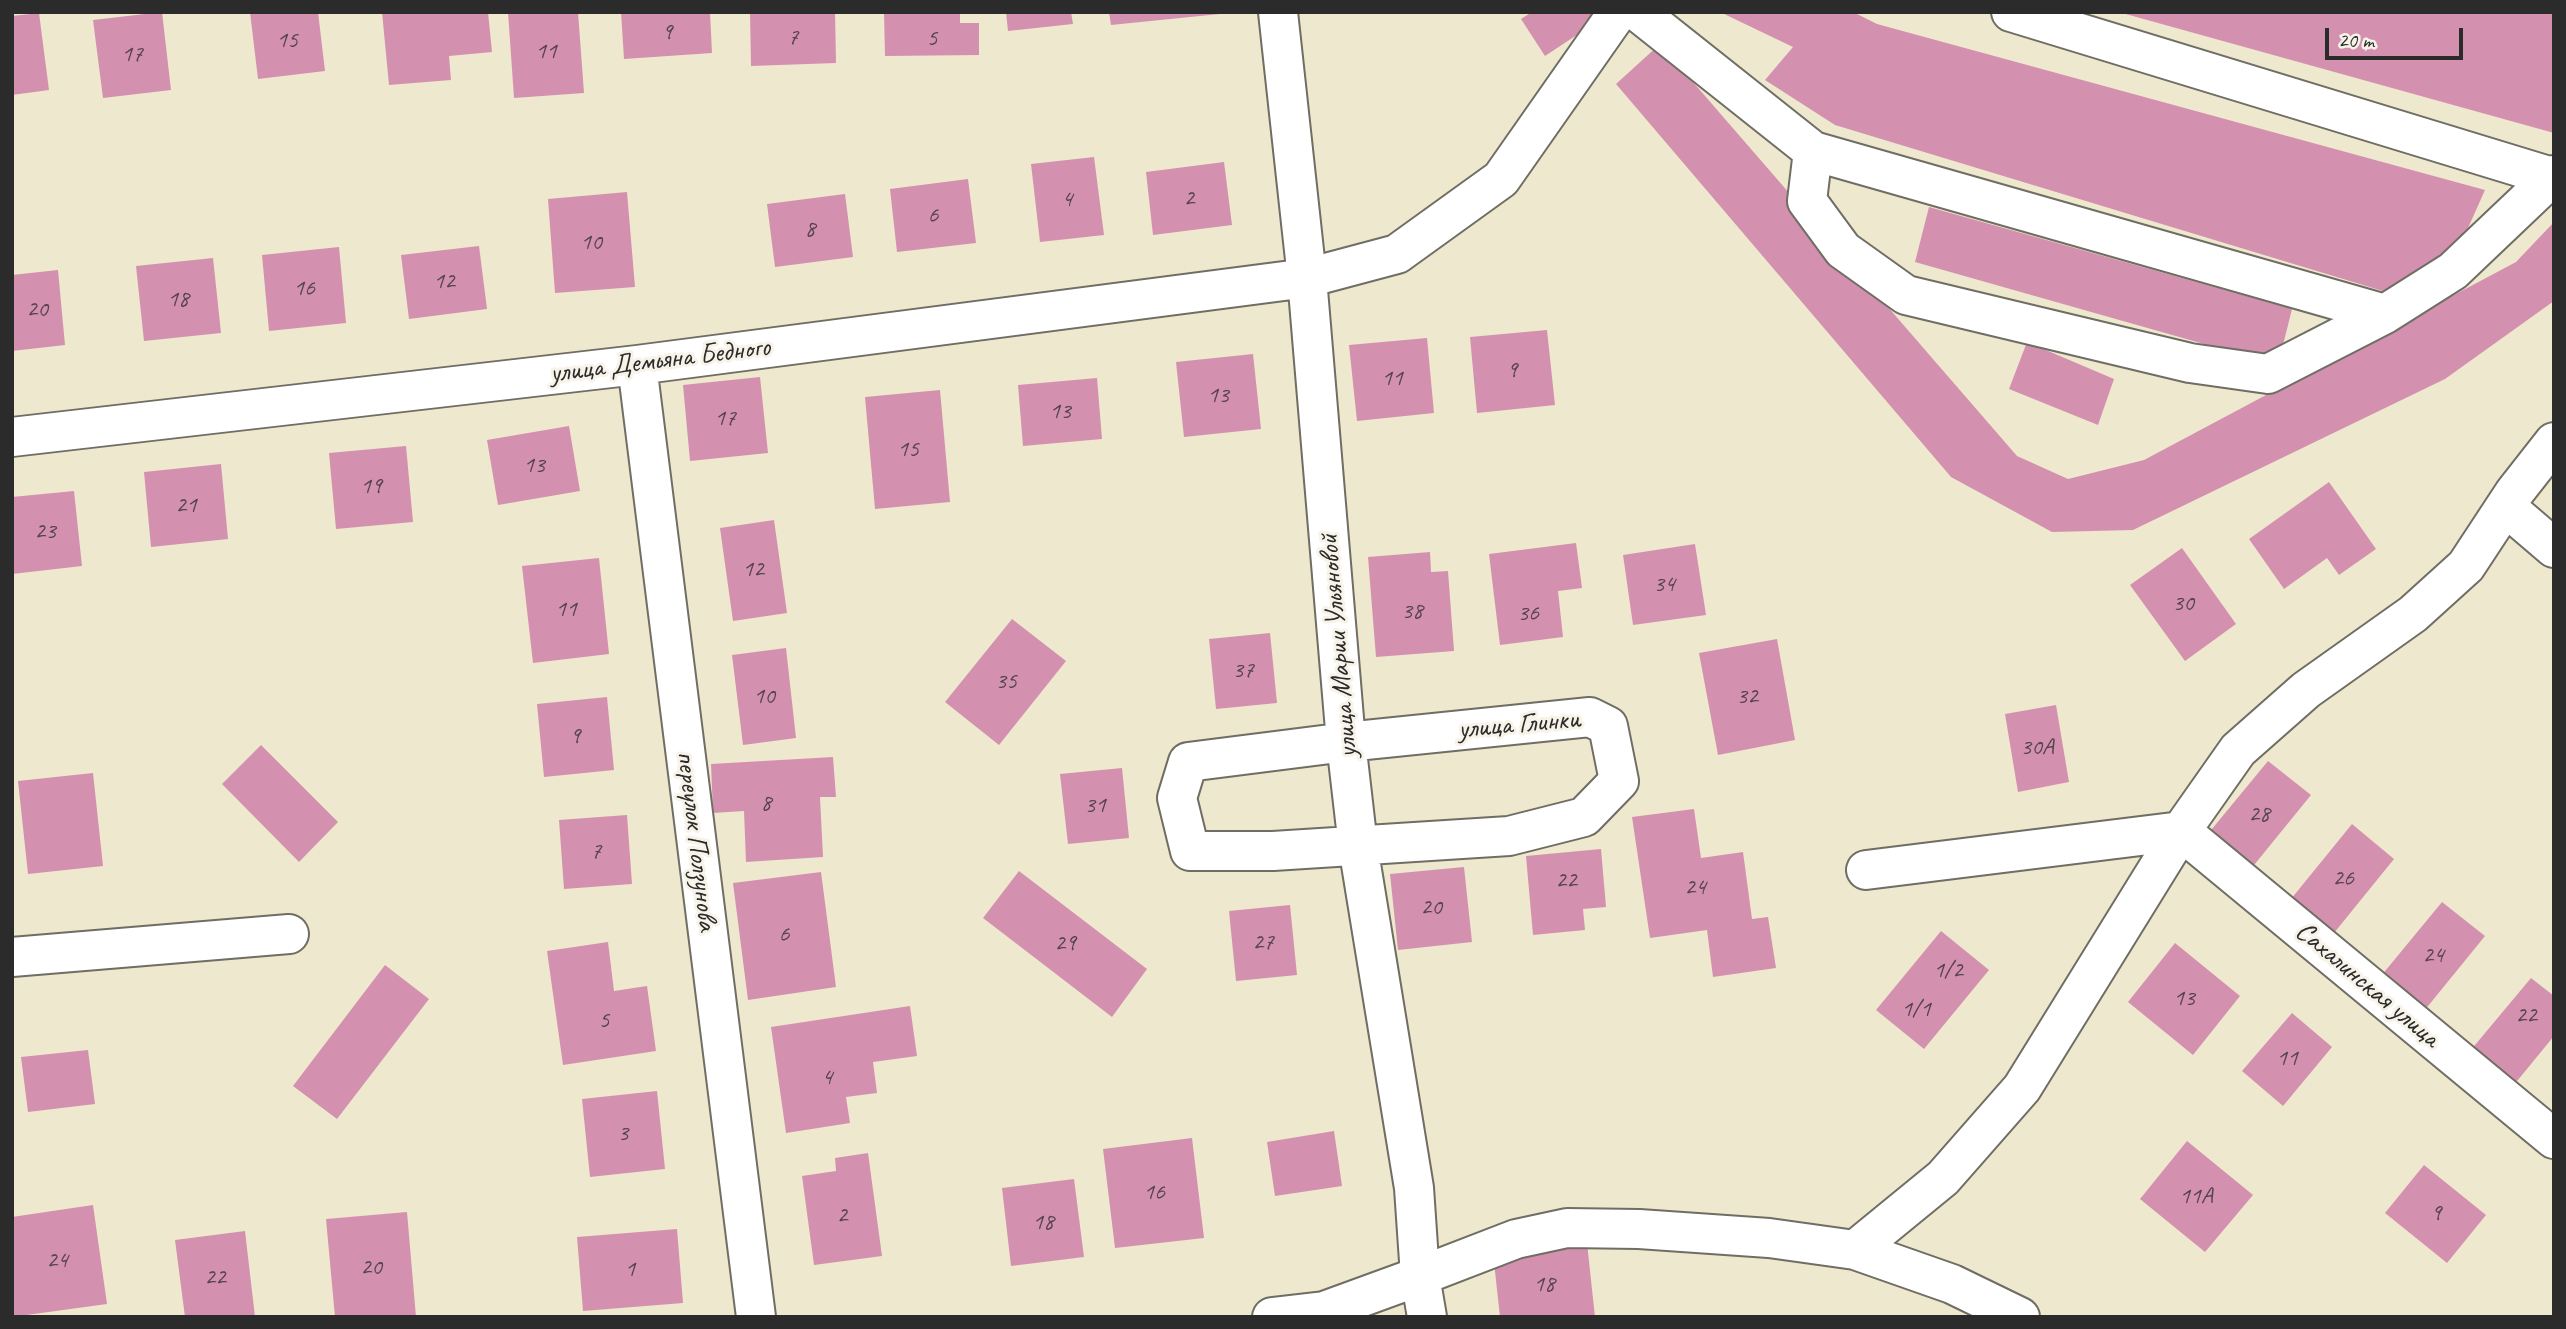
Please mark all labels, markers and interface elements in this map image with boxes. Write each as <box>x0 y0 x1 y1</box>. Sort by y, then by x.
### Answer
scale bar <box>2328 14 2466 58</box>
house number: 9 <box>662 19 672 47</box>
house number: 7 <box>788 24 798 52</box>
house number: 5 <box>927 25 937 53</box>
house number: 15 <box>276 27 298 55</box>
text: 20 m <box>2338 27 2374 53</box>
house number: 11 <box>535 38 557 66</box>
house number: 17 <box>121 41 143 69</box>
house number: 2 <box>1184 185 1194 213</box>
house number: 4 <box>1062 186 1072 214</box>
house number: 6 <box>928 202 938 230</box>
house number: 8 <box>805 216 815 244</box>
house number: 10 <box>580 229 602 257</box>
house number: 12 <box>433 268 455 296</box>
house number: 16 <box>293 275 315 303</box>
house number: 18 <box>167 286 189 314</box>
house number: 20 <box>26 296 48 324</box>
street label: улица Демьяна Бедного <box>548 331 772 391</box>
house number: 9 <box>1507 357 1517 385</box>
house number: 11 <box>1381 365 1403 393</box>
house number: 13 <box>1207 382 1229 410</box>
house number: 13 <box>1049 398 1071 426</box>
house number: 17 <box>714 405 736 433</box>
house number: 15 <box>897 436 919 464</box>
house number: 13 <box>523 452 545 480</box>
house number: 19 <box>360 473 382 501</box>
house number: 21 <box>175 492 197 520</box>
house number: 23 <box>34 518 56 546</box>
street label: улица Марии Ульяновой <box>1312 533 1366 759</box>
house number: 12 <box>742 556 764 584</box>
house number: 34 <box>1653 571 1675 599</box>
house number: 30 <box>2172 590 2194 618</box>
house number: 11 <box>555 596 577 624</box>
house number: 38 <box>1401 598 1423 626</box>
house number: 36 <box>1517 600 1539 628</box>
house number: 37 <box>1232 657 1254 685</box>
house number: 35 <box>995 668 1017 696</box>
house number: 10 <box>753 683 775 711</box>
house number: 32 <box>1736 683 1758 711</box>
street label: улица Глинки <box>1457 703 1581 747</box>
house number: 9 <box>570 723 580 751</box>
house number: 30А <box>2020 734 2054 762</box>
street label: переулок Ползунова <box>668 749 724 933</box>
house number: 8 <box>761 790 771 818</box>
house number: 31 <box>1084 792 1106 820</box>
house number: 28 <box>2248 801 2270 829</box>
house number: 7 <box>591 838 601 866</box>
house number: 26 <box>2332 865 2354 893</box>
house number: 22 <box>1555 867 1577 895</box>
house number: 24 <box>1684 874 1706 902</box>
house number: 20 <box>1420 894 1442 922</box>
street label: Сахалинская улица <box>2288 915 2446 1055</box>
house number: 6 <box>779 921 789 949</box>
house number: 27 <box>1252 929 1274 957</box>
house number: 29 <box>1054 930 1076 958</box>
house number: 24 <box>2422 942 2444 970</box>
house number: 1/2 <box>1933 957 1963 985</box>
house number: 13 <box>2173 985 2195 1013</box>
house number: 1/1 <box>1901 996 1931 1024</box>
house number: 22 <box>2515 1002 2537 1030</box>
house number: 5 <box>599 1007 609 1035</box>
house number: 11 <box>2276 1045 2298 1073</box>
house number: 4 <box>822 1064 832 1092</box>
house number: 3 <box>618 1120 628 1148</box>
house number: 16 <box>1143 1179 1165 1207</box>
house number: 11А <box>2179 1183 2213 1211</box>
house number: 9 <box>2431 1200 2441 1228</box>
house number: 2 <box>837 1202 847 1230</box>
house number: 18 <box>1032 1209 1054 1237</box>
house number: 24 <box>46 1247 68 1275</box>
house number: 20 <box>360 1254 382 1282</box>
house number: 1 <box>625 1256 635 1284</box>
house number: 22 <box>204 1264 226 1292</box>
house number: 18 <box>1533 1271 1555 1299</box>

